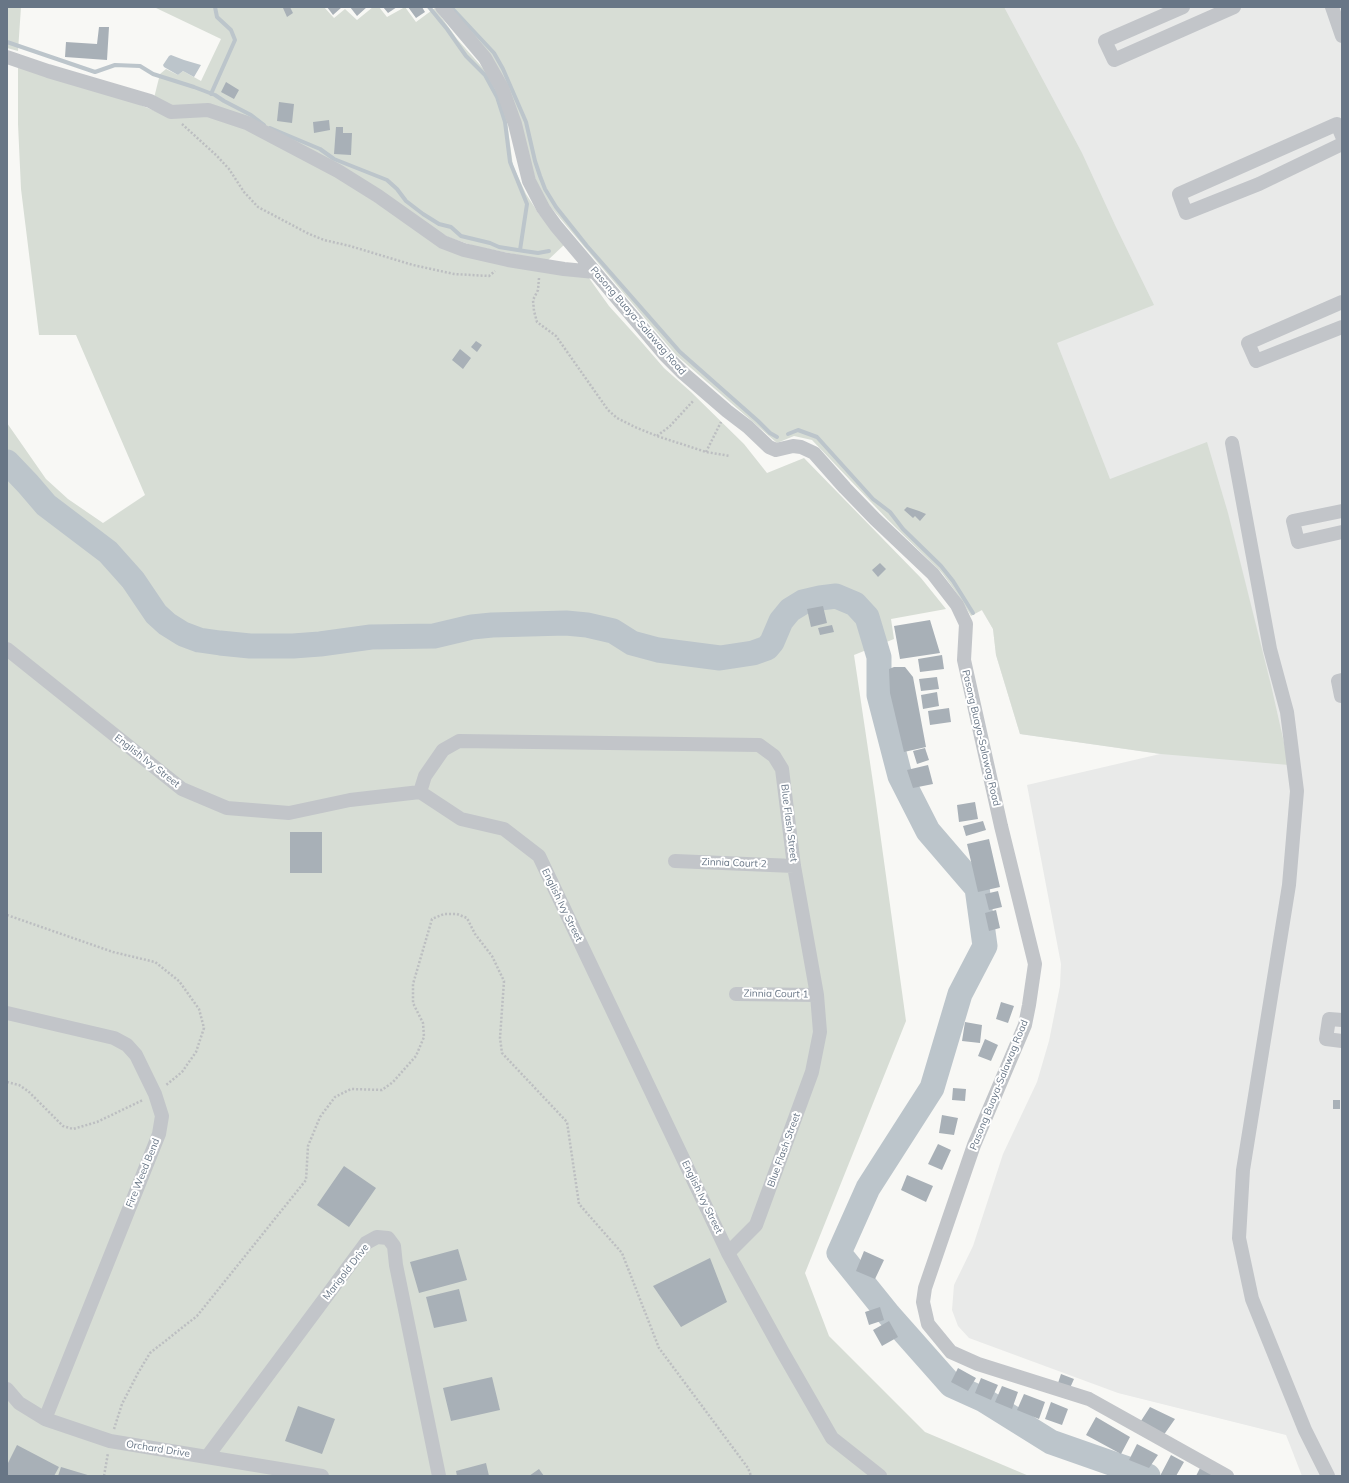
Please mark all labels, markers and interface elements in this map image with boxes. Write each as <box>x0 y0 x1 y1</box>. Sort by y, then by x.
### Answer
street label: Pasong Buaya-Salawag Road <box>588 264 688 378</box>
street label: Pasong Buaya-Salawag Road <box>959 669 1003 807</box>
street label: English Ivy Street <box>112 732 182 790</box>
street label: Blue Flash Street <box>778 784 800 862</box>
street label: Zinnia Court 2 <box>701 856 767 870</box>
street label: English Ivy Street <box>539 867 585 943</box>
street label: Zinnia Court 1 <box>743 987 809 1001</box>
street label: Pasong Buaya-Salawag Road <box>967 1018 1031 1152</box>
street label: Blue Flash Street <box>765 1111 803 1189</box>
street label: Fire Weed Bend <box>124 1137 162 1209</box>
street label: English Ivy Street <box>679 1159 725 1235</box>
street label: Marigold Drive <box>321 1242 371 1302</box>
street label: Orchard Drive <box>125 1438 191 1460</box>

